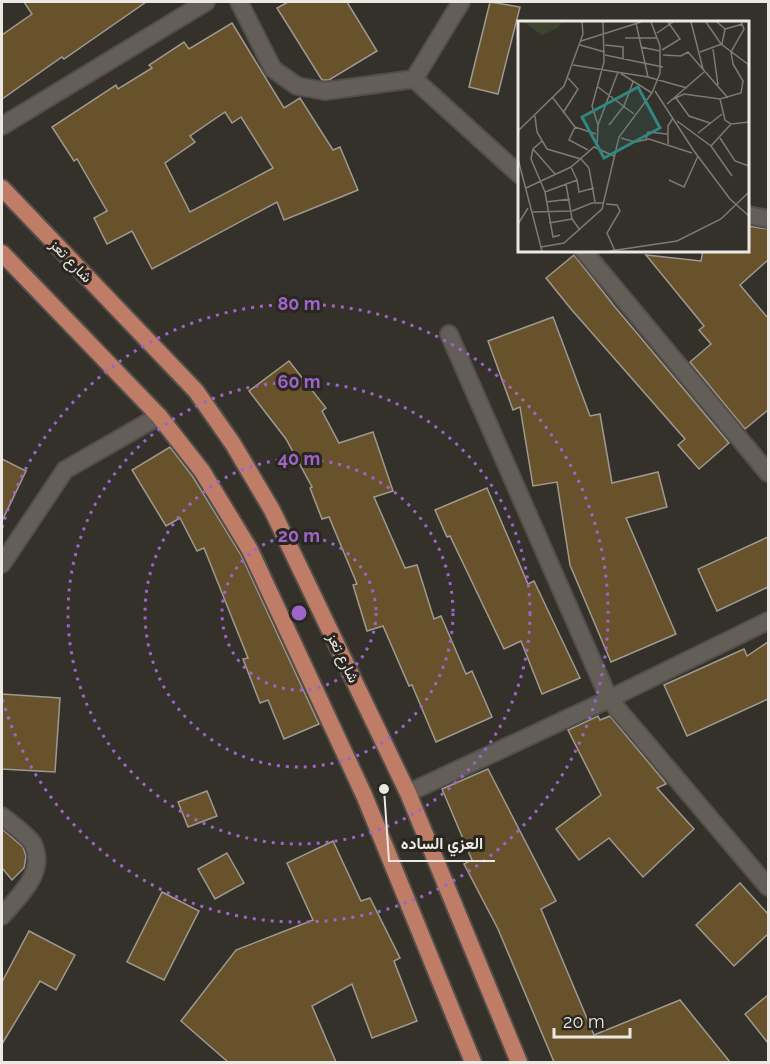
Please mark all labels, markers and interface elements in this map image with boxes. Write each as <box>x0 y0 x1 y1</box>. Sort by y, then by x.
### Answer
inset map <box>518 21 749 252</box>
street label: شارع تعز <box>44 235 96 288</box>
text: 80 m <box>277 293 321 314</box>
text: 60 m <box>277 371 321 392</box>
text: 40 m <box>278 448 320 469</box>
text: 20 m <box>278 525 320 546</box>
centre of rings <box>289 603 309 623</box>
street label: شارع تعز <box>321 629 363 687</box>
callout: العزي الساده <box>389 827 495 861</box>
text: العزي الساده <box>401 834 483 857</box>
scale bar <box>554 1001 630 1039</box>
text: 20 m <box>563 1011 605 1032</box>

